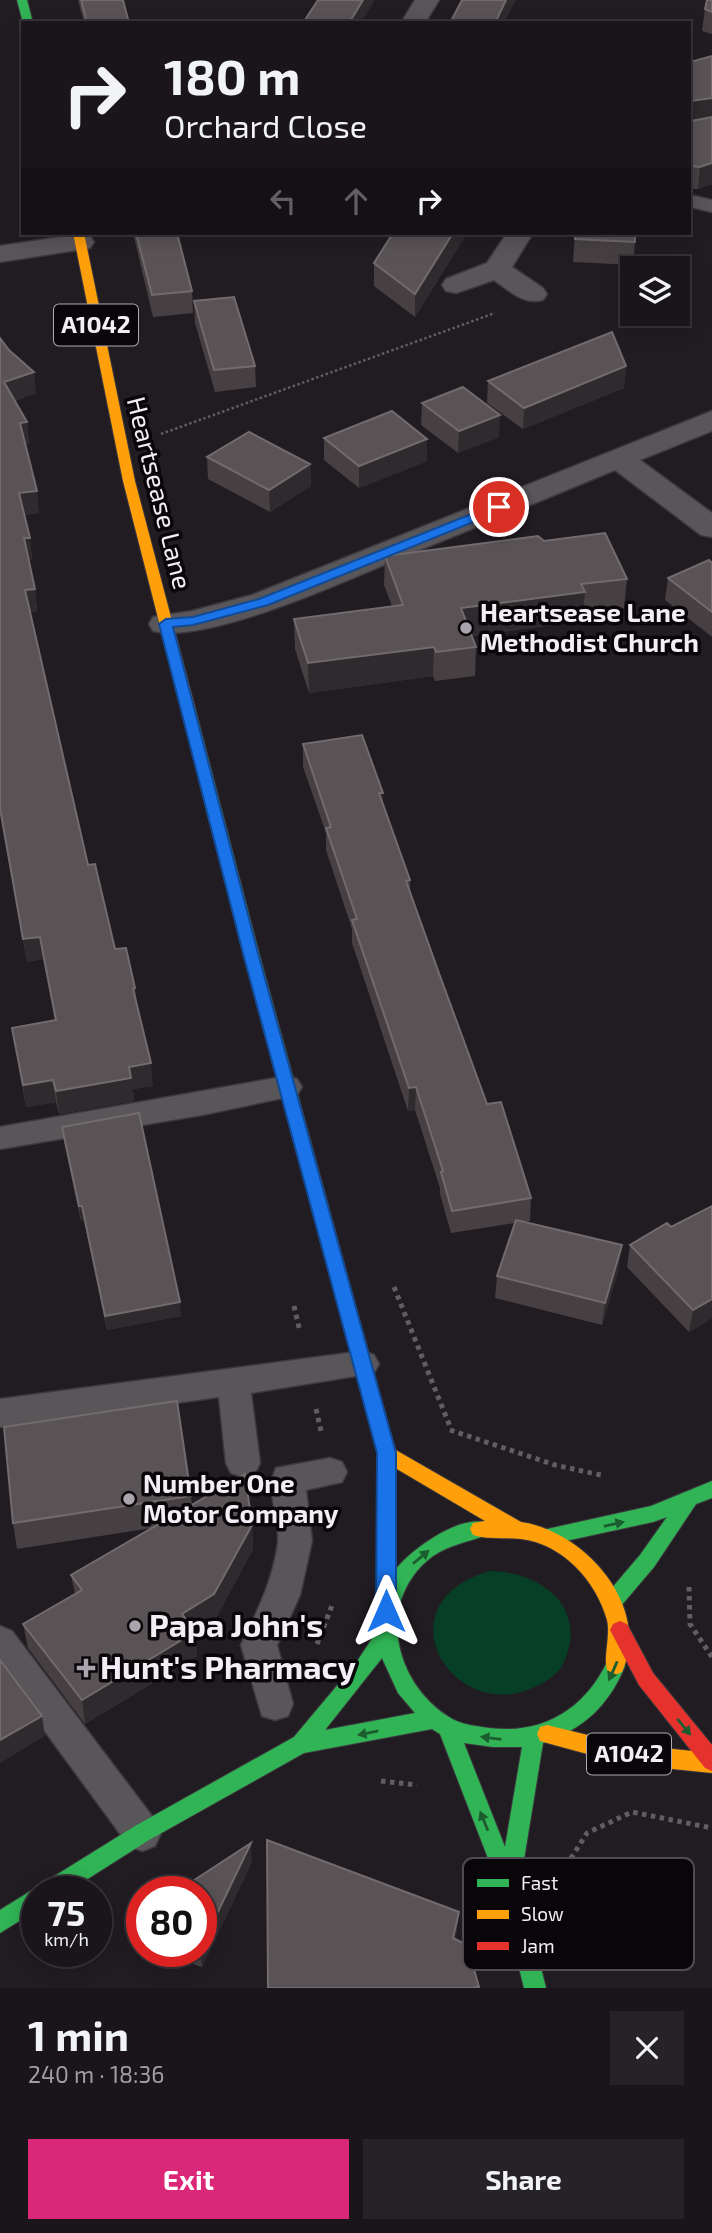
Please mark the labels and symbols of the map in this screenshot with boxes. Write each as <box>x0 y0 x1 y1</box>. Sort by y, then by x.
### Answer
road number: A1042 <box>54 304 138 346</box>
street label: Heartsease Lane <box>122 393 199 592</box>
pin <box>469 477 529 537</box>
place label: Heartsease Lane Methodist Church <box>480 596 699 657</box>
marker: Heartsease Lane Methodist Church <box>458 620 474 636</box>
place label: Number One Motor Company <box>143 1467 339 1529</box>
marker: Number One Motor Company <box>121 1491 137 1507</box>
one-way arrow <box>603 1518 625 1529</box>
one-way arrow <box>412 1549 430 1564</box>
position arrow <box>349 1574 423 1648</box>
place label: Papa John's <box>149 1605 323 1643</box>
marker: Papa John's <box>127 1618 143 1634</box>
place label: Hunt's Pharmacy <box>100 1647 356 1686</box>
marker: Hunt's Pharmacy <box>78 1660 94 1676</box>
one-way arrow <box>607 1661 619 1681</box>
one-way arrow <box>677 1718 692 1736</box>
one-way arrow <box>357 1728 379 1739</box>
one-way arrow <box>480 1732 502 1743</box>
road number: A1042 <box>587 1734 671 1774</box>
one-way arrow <box>478 1810 489 1831</box>
legend <box>463 1858 694 1970</box>
text: Fast <box>521 1871 558 1894</box>
speed limit sign: 80 <box>126 1876 217 1967</box>
text: Slow <box>521 1902 564 1925</box>
text: Jam <box>521 1934 555 1957</box>

